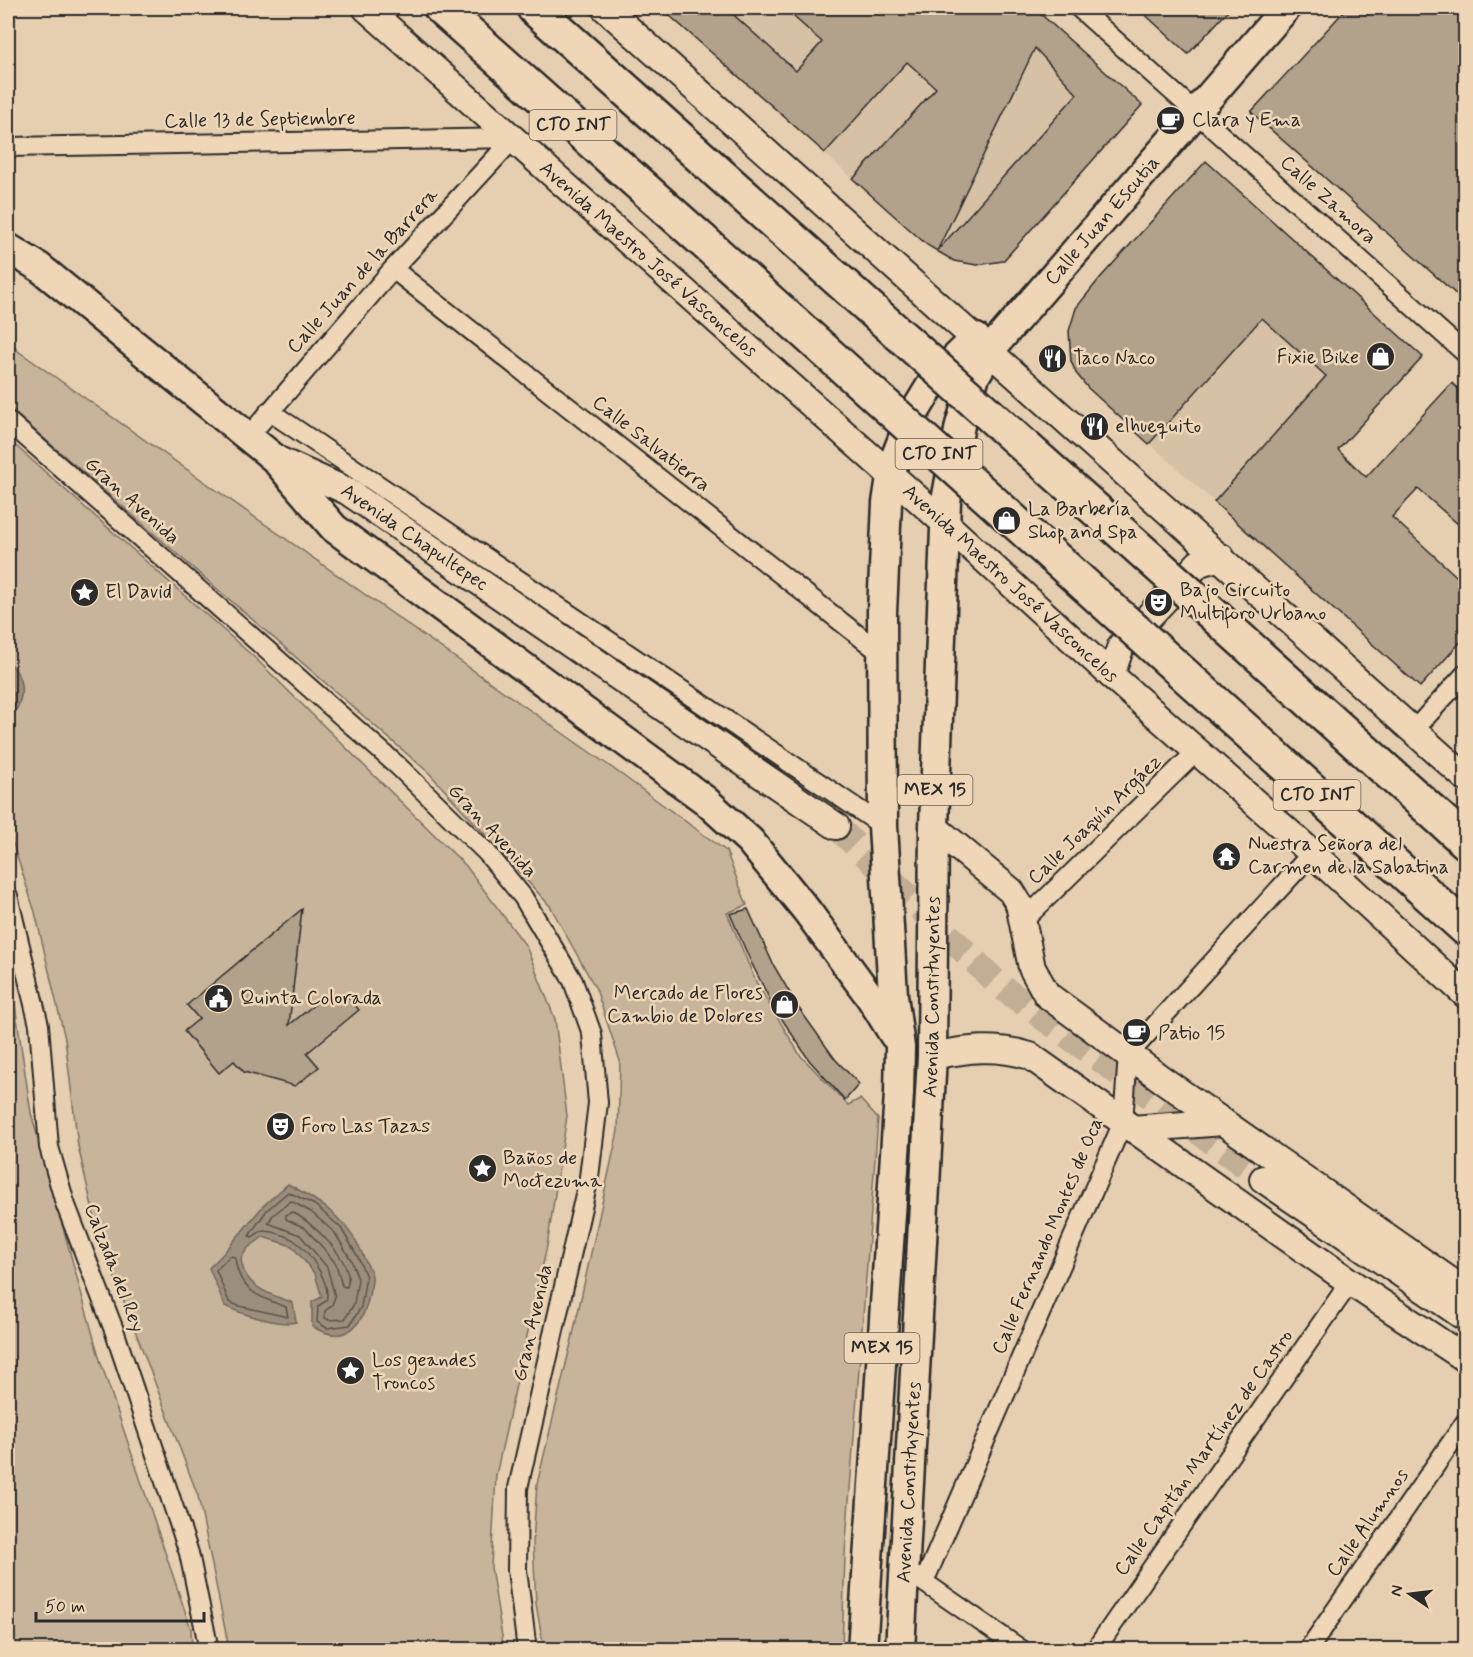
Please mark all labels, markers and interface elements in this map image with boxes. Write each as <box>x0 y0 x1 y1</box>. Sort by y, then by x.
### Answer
cafe icon: Clara y Ema <box>1155 104 1187 136</box>
street label: Calle 13 de Septiembre <box>164 105 356 135</box>
place label: Clara y Ema <box>1192 107 1301 134</box>
road number: CTO INT <box>530 110 616 140</box>
street label: Calle Zamora <box>1274 149 1382 251</box>
street label: Calle Juan Escutia <box>1038 150 1166 291</box>
street label: Avenida Maestro José Vasconcelos <box>534 155 763 364</box>
street label: Calle Juan de la Barrera <box>281 182 445 360</box>
shop icon: Fixie Bike <box>1364 341 1396 373</box>
restaurant icon: Taco Naco <box>1036 342 1068 374</box>
place label: Fixie Bike <box>1277 344 1359 371</box>
place label: Taco Naco <box>1073 345 1155 372</box>
street label: Calle Salvatierra <box>586 389 716 499</box>
restaurant icon: elhuequito <box>1078 410 1110 442</box>
place label: elhuequito <box>1115 413 1201 440</box>
road number: CTO INT <box>896 439 982 469</box>
street label: Gran Avenida <box>78 451 186 551</box>
street label: Avenida Chapultepec <box>335 477 494 597</box>
street label: Avenida Maestro José Vasconcelos <box>897 478 1124 689</box>
place label: La Barbería Shop and Spa <box>1028 496 1138 546</box>
shop icon: La Barbería Shop and Spa <box>991 505 1023 537</box>
place icon: El David <box>68 576 100 608</box>
place label: Bajo Circuito Multiforo Urbano <box>1180 577 1326 629</box>
place label: El David <box>105 579 172 606</box>
theatre icon: Bajo Circuito Multiforo Urbano <box>1143 586 1175 618</box>
street label: Calle Joaquín Argáez <box>1022 749 1169 892</box>
road number: MEX 15 <box>898 775 972 805</box>
street label: Gran Avenida <box>441 778 543 884</box>
road number: CTO INT <box>1274 780 1360 810</box>
place label: Nuestra Señora del Carmen de la Sabatina <box>1248 831 1449 881</box>
temple icon: Nuestra Señora del Carmen de la Sabatina <box>1211 840 1243 872</box>
street label: Avenida Constituyentes <box>916 896 947 1098</box>
place label: Mercado de Flores Cambio de Dolores <box>607 980 763 1030</box>
public building icon: Quinta Colorada <box>203 982 235 1014</box>
place label: Quinta Colorada <box>240 985 382 1012</box>
shop icon: Mercado de Flores Cambio de Dolores <box>768 988 800 1020</box>
cafe icon: Patio 15 <box>1121 1017 1153 1049</box>
place label: Patio 15 <box>1158 1020 1225 1047</box>
theatre icon: Foro Las Tazas <box>264 1110 296 1142</box>
place label: Foro Las Tazas <box>301 1113 430 1140</box>
street label: Calle Fernando Montes de Oca <box>986 1113 1110 1359</box>
place label: Baños de Moctezuma <box>503 1145 603 1195</box>
place icon: Baños de Moctezuma <box>466 1153 498 1185</box>
street label: Calzada del Rey <box>77 1200 151 1336</box>
street label: Gran Avenida <box>506 1262 560 1384</box>
street label: Calle Capitán Martínez de Castro <box>1108 1324 1300 1582</box>
road number: MEX 15 <box>844 1333 920 1363</box>
place label: Los geandes Troncos <box>372 1347 476 1397</box>
place icon: Los geandes Troncos <box>335 1355 367 1387</box>
street label: Avenida Constituyentes <box>890 1381 928 1584</box>
street label: Calle Alumnos <box>1321 1463 1416 1583</box>
north arrow <box>1380 1564 1440 1624</box>
text: N <box>1385 1583 1408 1598</box>
scale bar <box>36 1585 204 1623</box>
text: 50 m <box>45 1595 85 1619</box>

